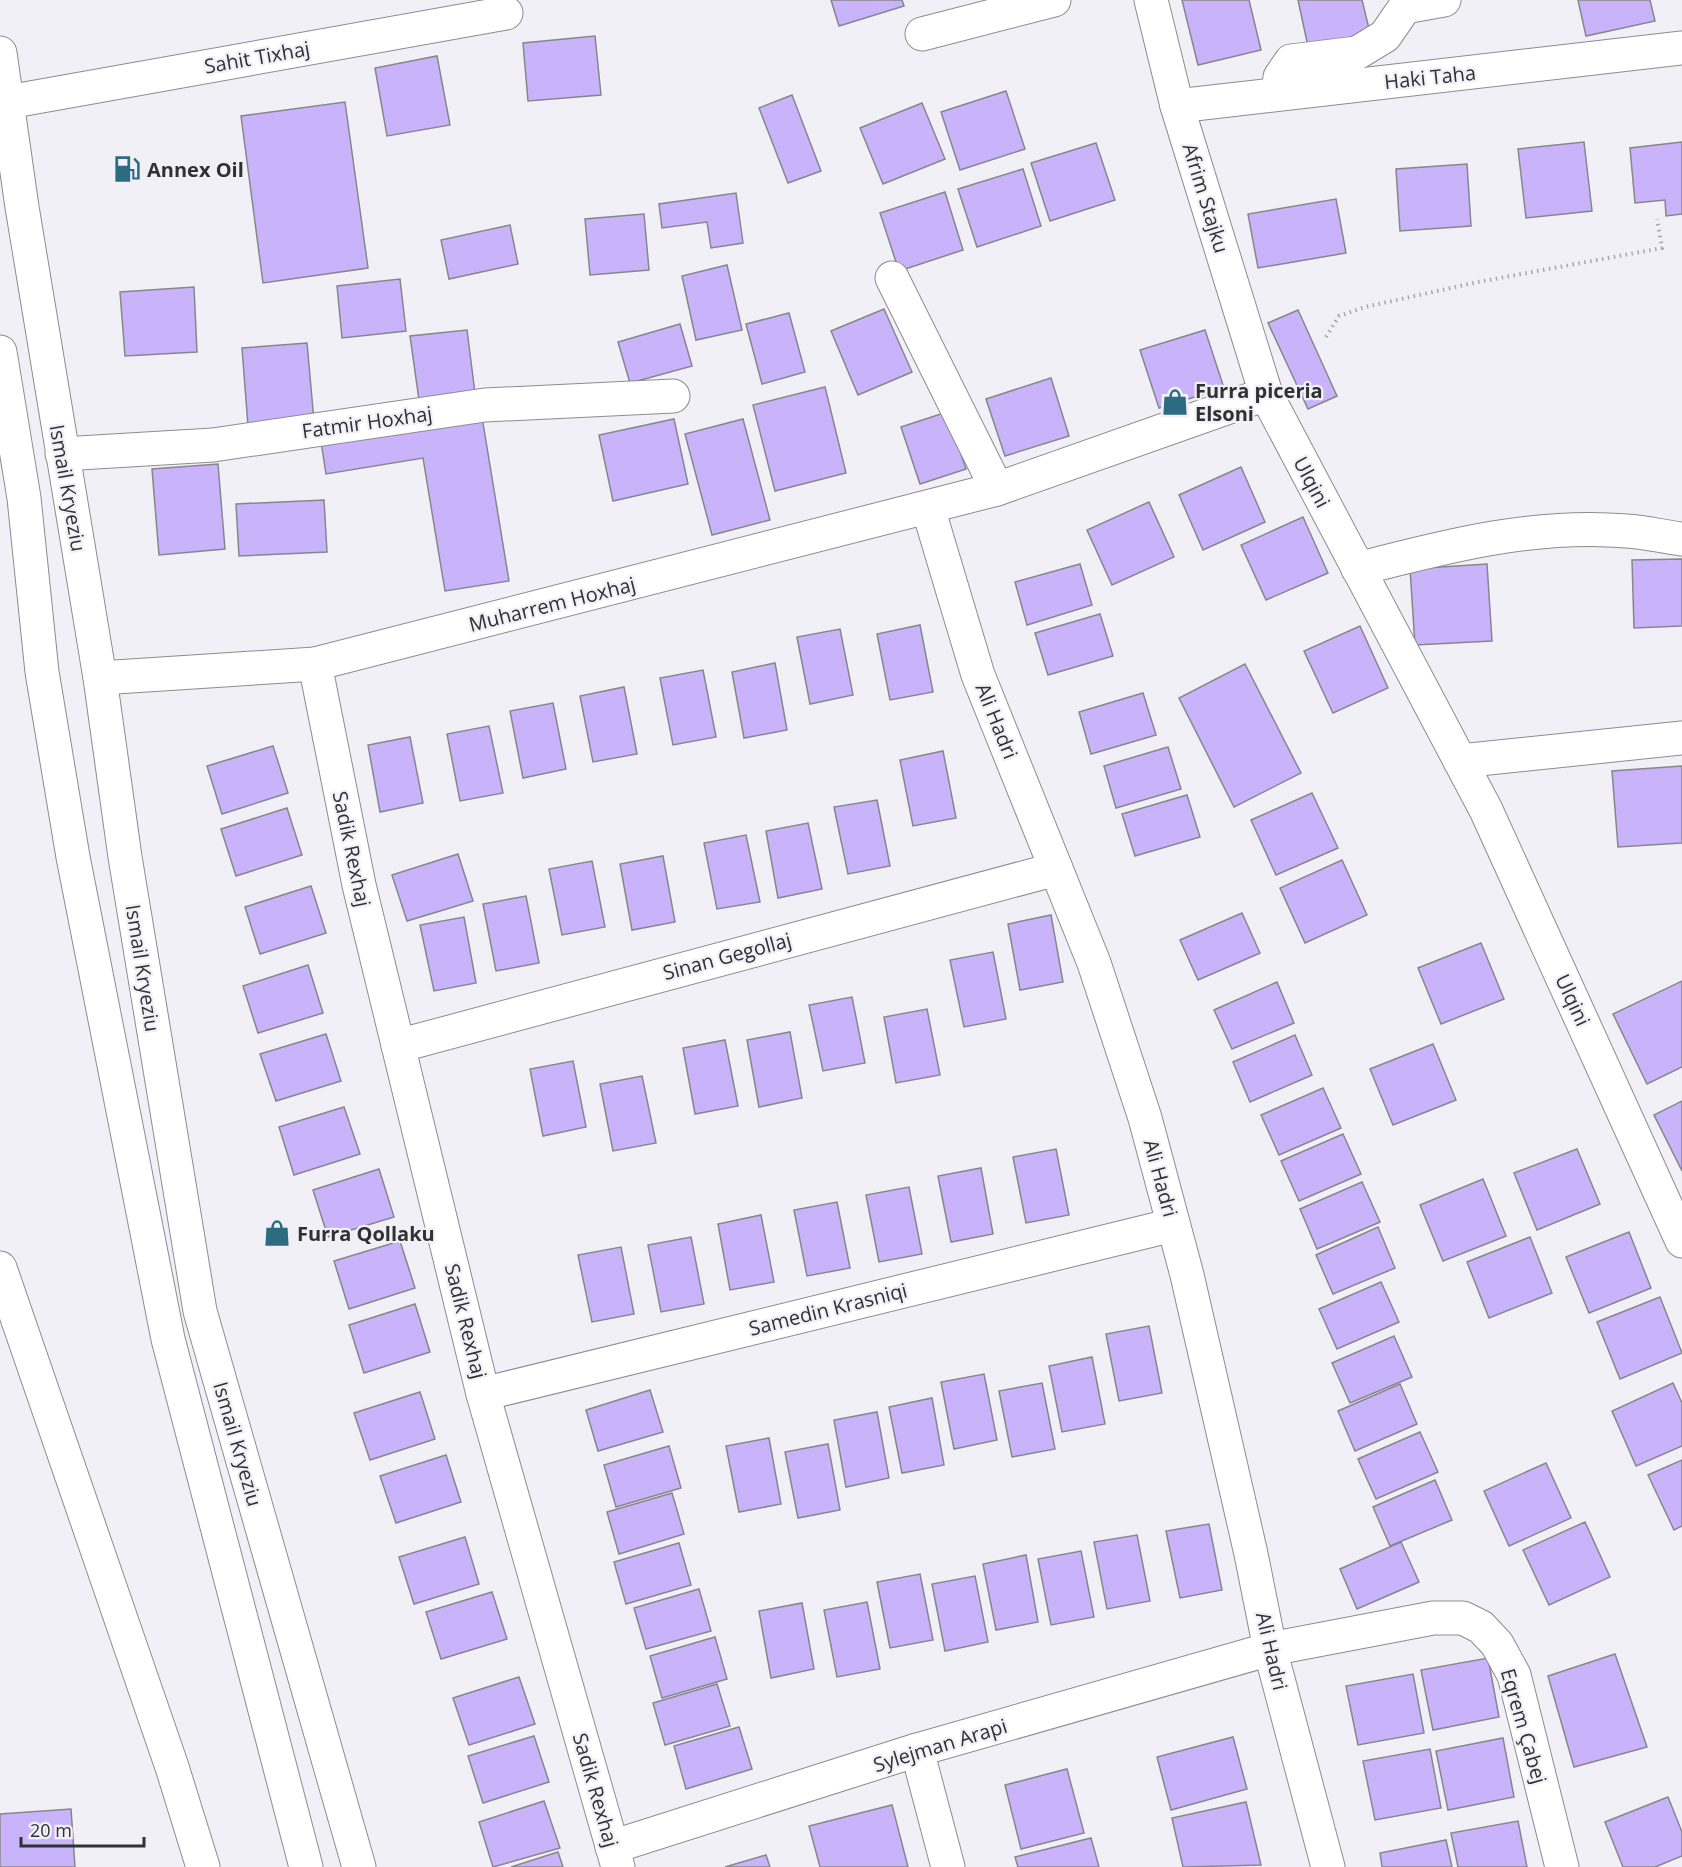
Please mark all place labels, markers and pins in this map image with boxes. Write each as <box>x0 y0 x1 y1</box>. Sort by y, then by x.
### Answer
fuel station icon: Annex Oil <box>112 154 142 184</box>
place label: Annex Oil <box>147 156 244 183</box>
place label: Furra piceria Elsoni <box>1195 377 1323 427</box>
shop icon: Furra piceria Elsoni <box>1160 387 1190 417</box>
shop icon: Furra Qollaku <box>262 1218 292 1248</box>
place label: Furra Qollaku <box>297 1220 435 1247</box>

